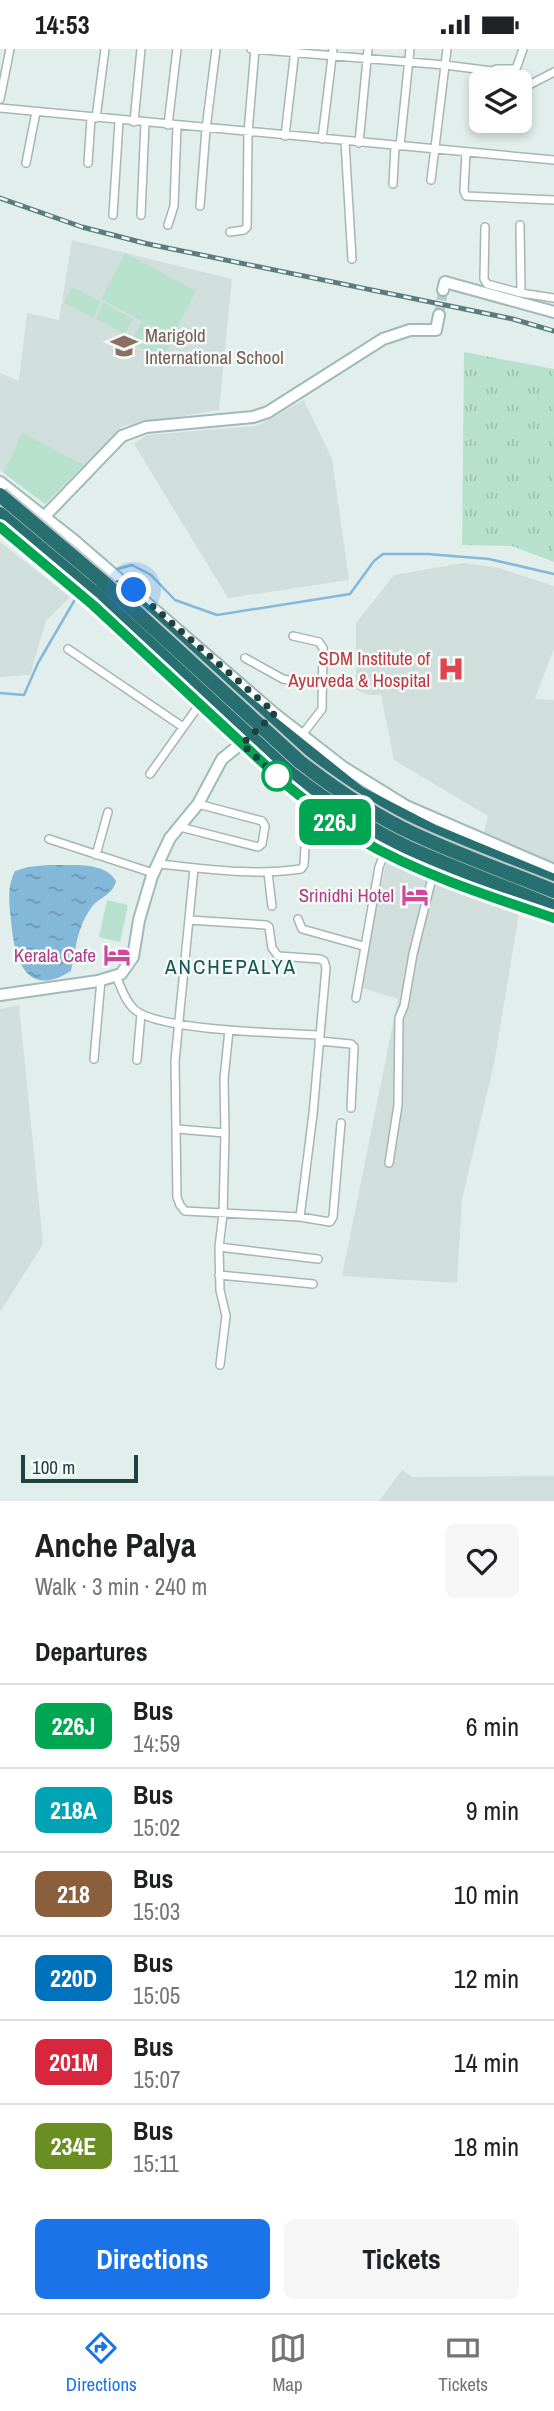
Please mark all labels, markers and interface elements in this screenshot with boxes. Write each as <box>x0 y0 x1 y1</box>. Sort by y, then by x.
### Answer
text: 14:53 <box>35 7 90 42</box>
map controls <box>469 70 532 133</box>
button: layers <box>469 70 532 133</box>
place label: Marigold International School <box>145 322 284 370</box>
school or university icon: Marigold International School <box>109 331 139 361</box>
your location <box>116 572 151 607</box>
place label: SDM Institute of Ayurveda & Hospital <box>287 645 431 693</box>
hospital icon: SDM Institute of Ayurveda & Hospital <box>436 654 466 684</box>
unlabelled marker <box>262 761 292 791</box>
line badge: 226J <box>286 799 384 845</box>
text: 226J <box>313 806 357 838</box>
hotel icon: Srinidhi Hotel <box>400 880 430 910</box>
place label: Srinidhi Hotel <box>299 882 394 908</box>
hotel icon: Kerala Cafe <box>102 940 132 970</box>
place label: Kerala Cafe <box>14 942 96 968</box>
district label: ANCHEPALYA <box>164 952 297 981</box>
scale bar <box>21 1452 138 1484</box>
text: 100 m <box>32 1454 75 1480</box>
text: Anche Palya <box>35 1523 196 1567</box>
button: heart <box>445 1524 519 1598</box>
text: Walk · 3 min · 240 m <box>35 1571 207 1602</box>
text: Departures <box>35 1634 148 1669</box>
text: Bus <box>133 1693 173 1728</box>
text: 6 min <box>466 1709 519 1744</box>
text: 226J <box>52 1710 95 1742</box>
text: 14:59 <box>133 1728 180 1759</box>
text: Bus <box>133 1777 173 1812</box>
text: 9 min <box>466 1793 519 1828</box>
text: 218A <box>50 1794 97 1826</box>
text: 15:02 <box>133 1812 180 1843</box>
text: Bus <box>133 1861 173 1896</box>
text: 10 min <box>454 1877 519 1912</box>
text: 218 <box>57 1878 90 1910</box>
text: 15:03 <box>133 1896 180 1927</box>
text: Bus <box>133 1945 173 1980</box>
text: 12 min <box>454 1961 519 1996</box>
text: 220D <box>50 1962 97 1994</box>
text: 15:05 <box>133 1980 180 2011</box>
text: Bus <box>133 2029 174 2064</box>
text: 14 min <box>454 2045 519 2080</box>
text: 201M <box>49 2046 98 2078</box>
text: 15:07 <box>133 2064 180 2095</box>
text: Bus <box>133 2113 173 2148</box>
text: 18 min <box>454 2129 519 2164</box>
text: 234E <box>51 2130 96 2162</box>
text: 15:11 <box>133 2148 179 2179</box>
button: Directions <box>35 2219 270 2299</box>
button: Tickets <box>284 2219 519 2299</box>
tab: Directions <box>66 2329 137 2397</box>
tab: Map <box>269 2329 307 2397</box>
tab: Tickets <box>438 2329 488 2397</box>

